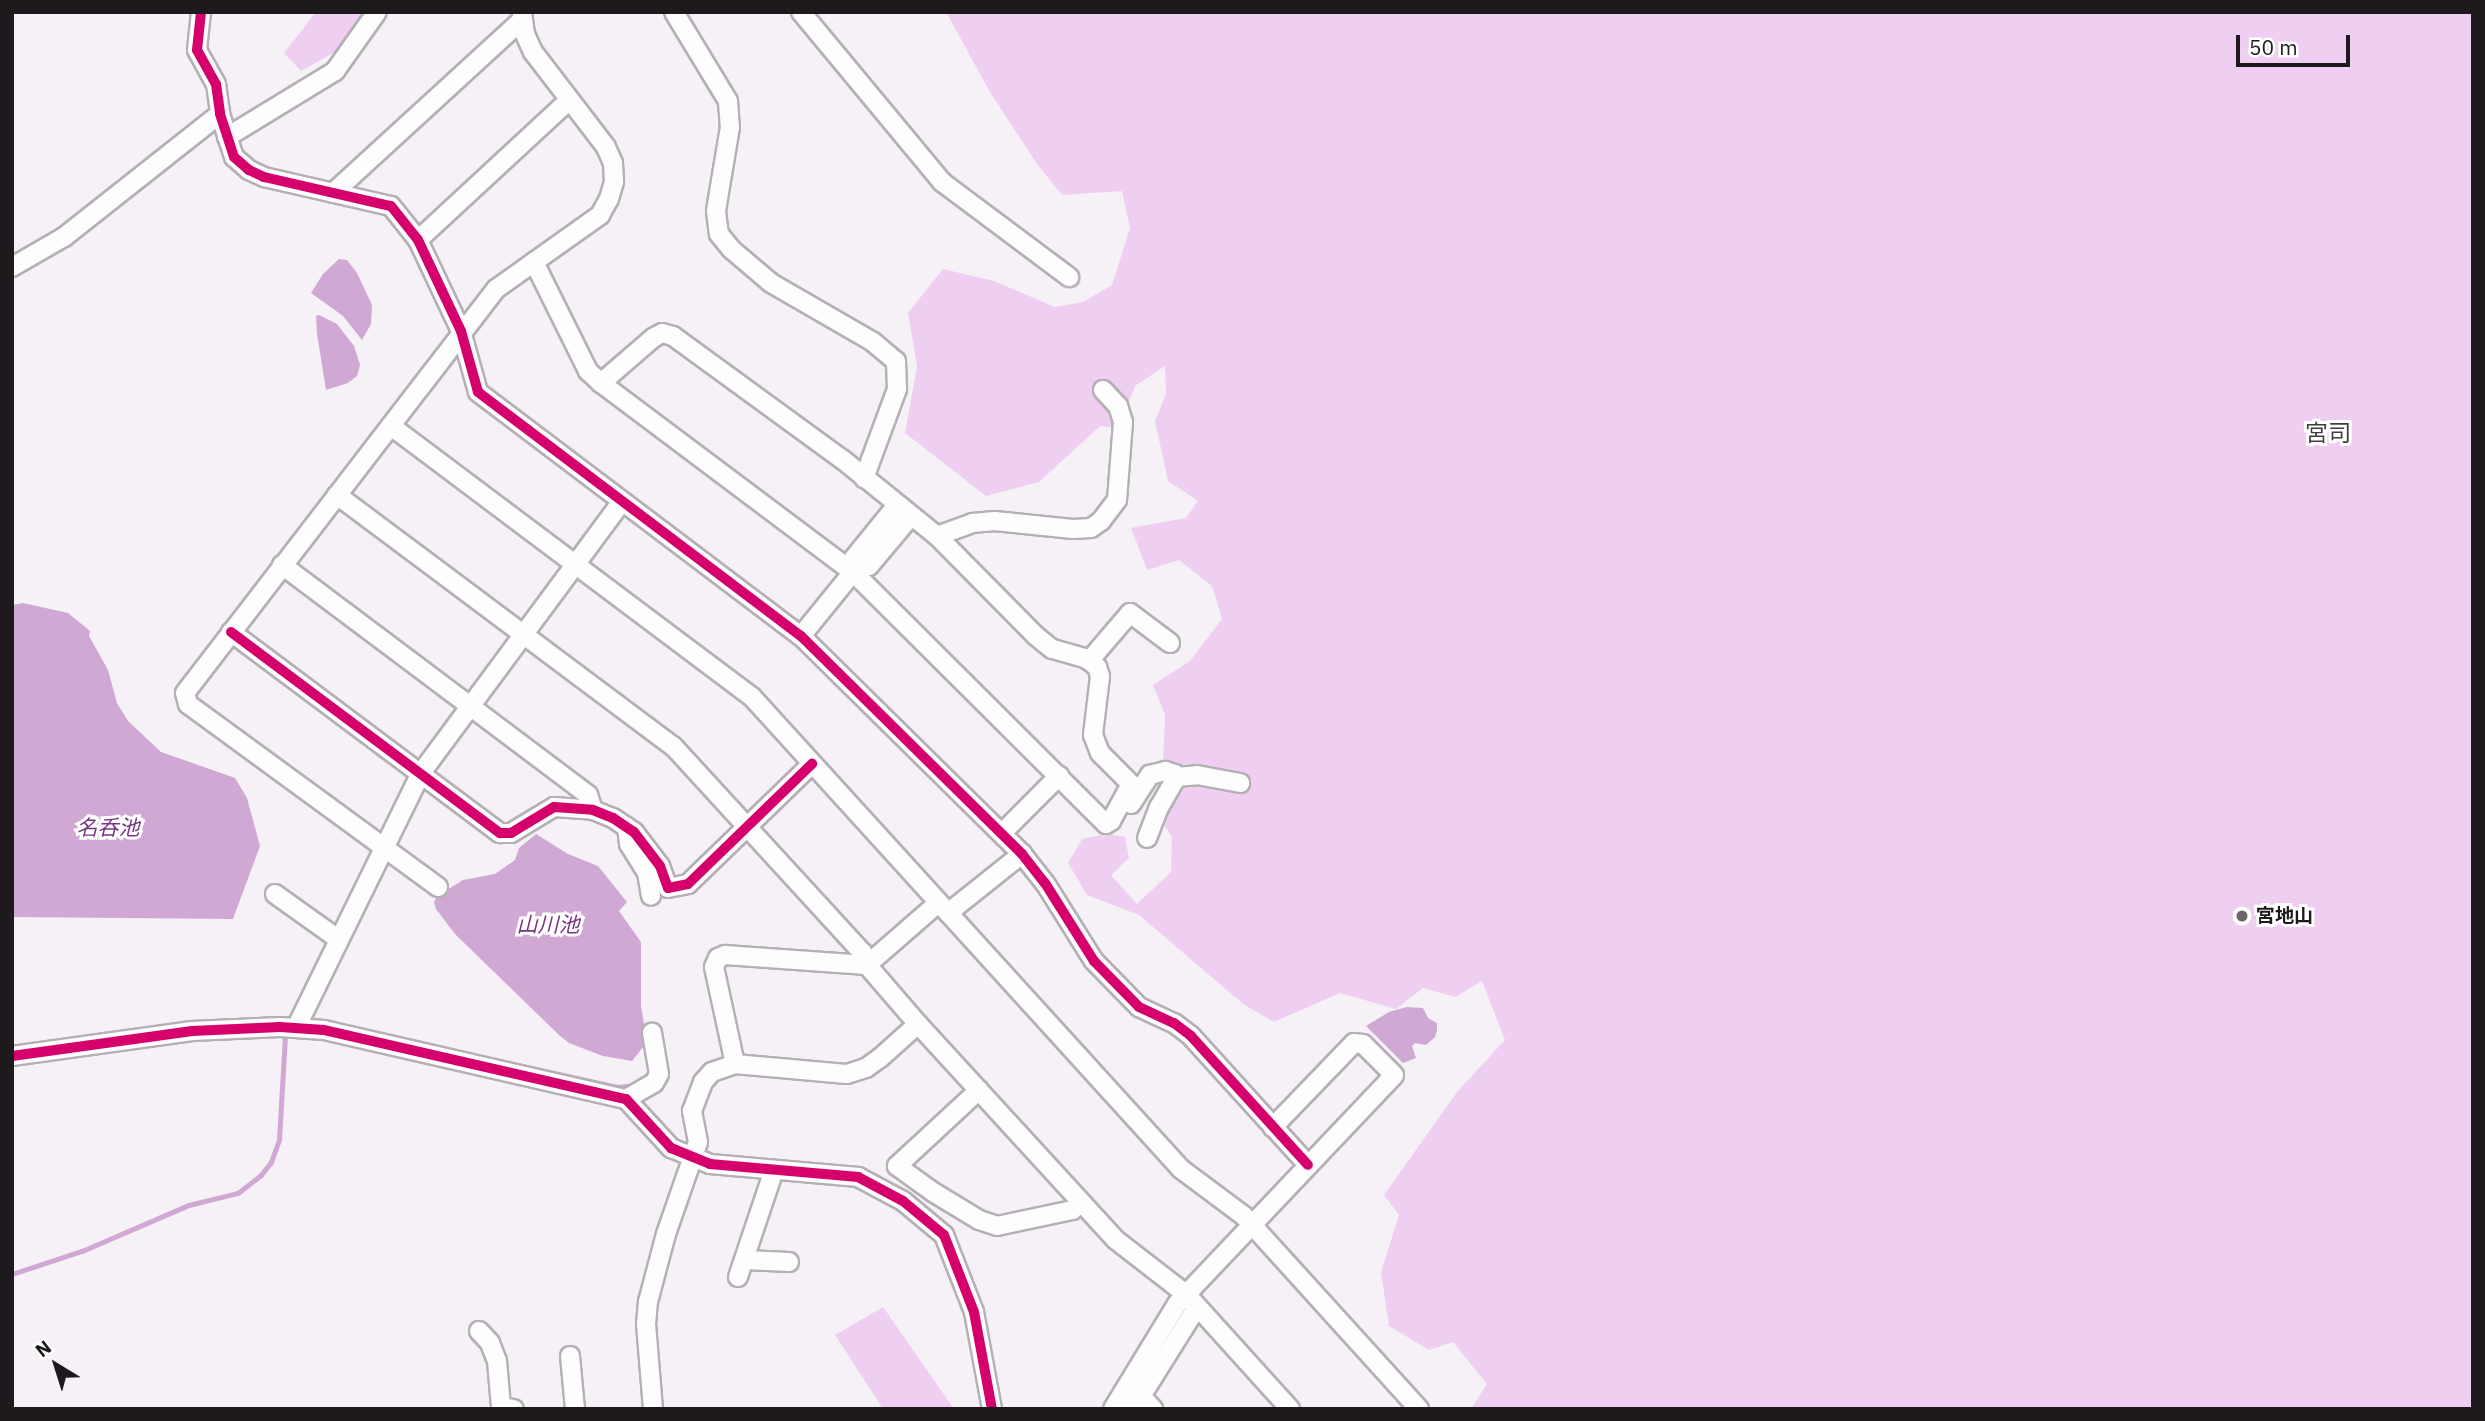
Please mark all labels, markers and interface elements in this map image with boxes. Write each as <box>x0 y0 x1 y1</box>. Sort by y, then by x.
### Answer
scale bar <box>2240 21 2354 65</box>
text: 50 m <box>2249 33 2298 61</box>
district label: 宮司 <box>2305 418 2351 446</box>
water label: 名呑池 <box>77 814 139 840</box>
place label: 宮地山 <box>2256 905 2313 927</box>
marker: 宮地山 <box>2234 908 2250 924</box>
water label: 山川池 <box>517 911 579 937</box>
north arrow <box>21 1330 91 1400</box>
text: N <box>30 1335 56 1362</box>

